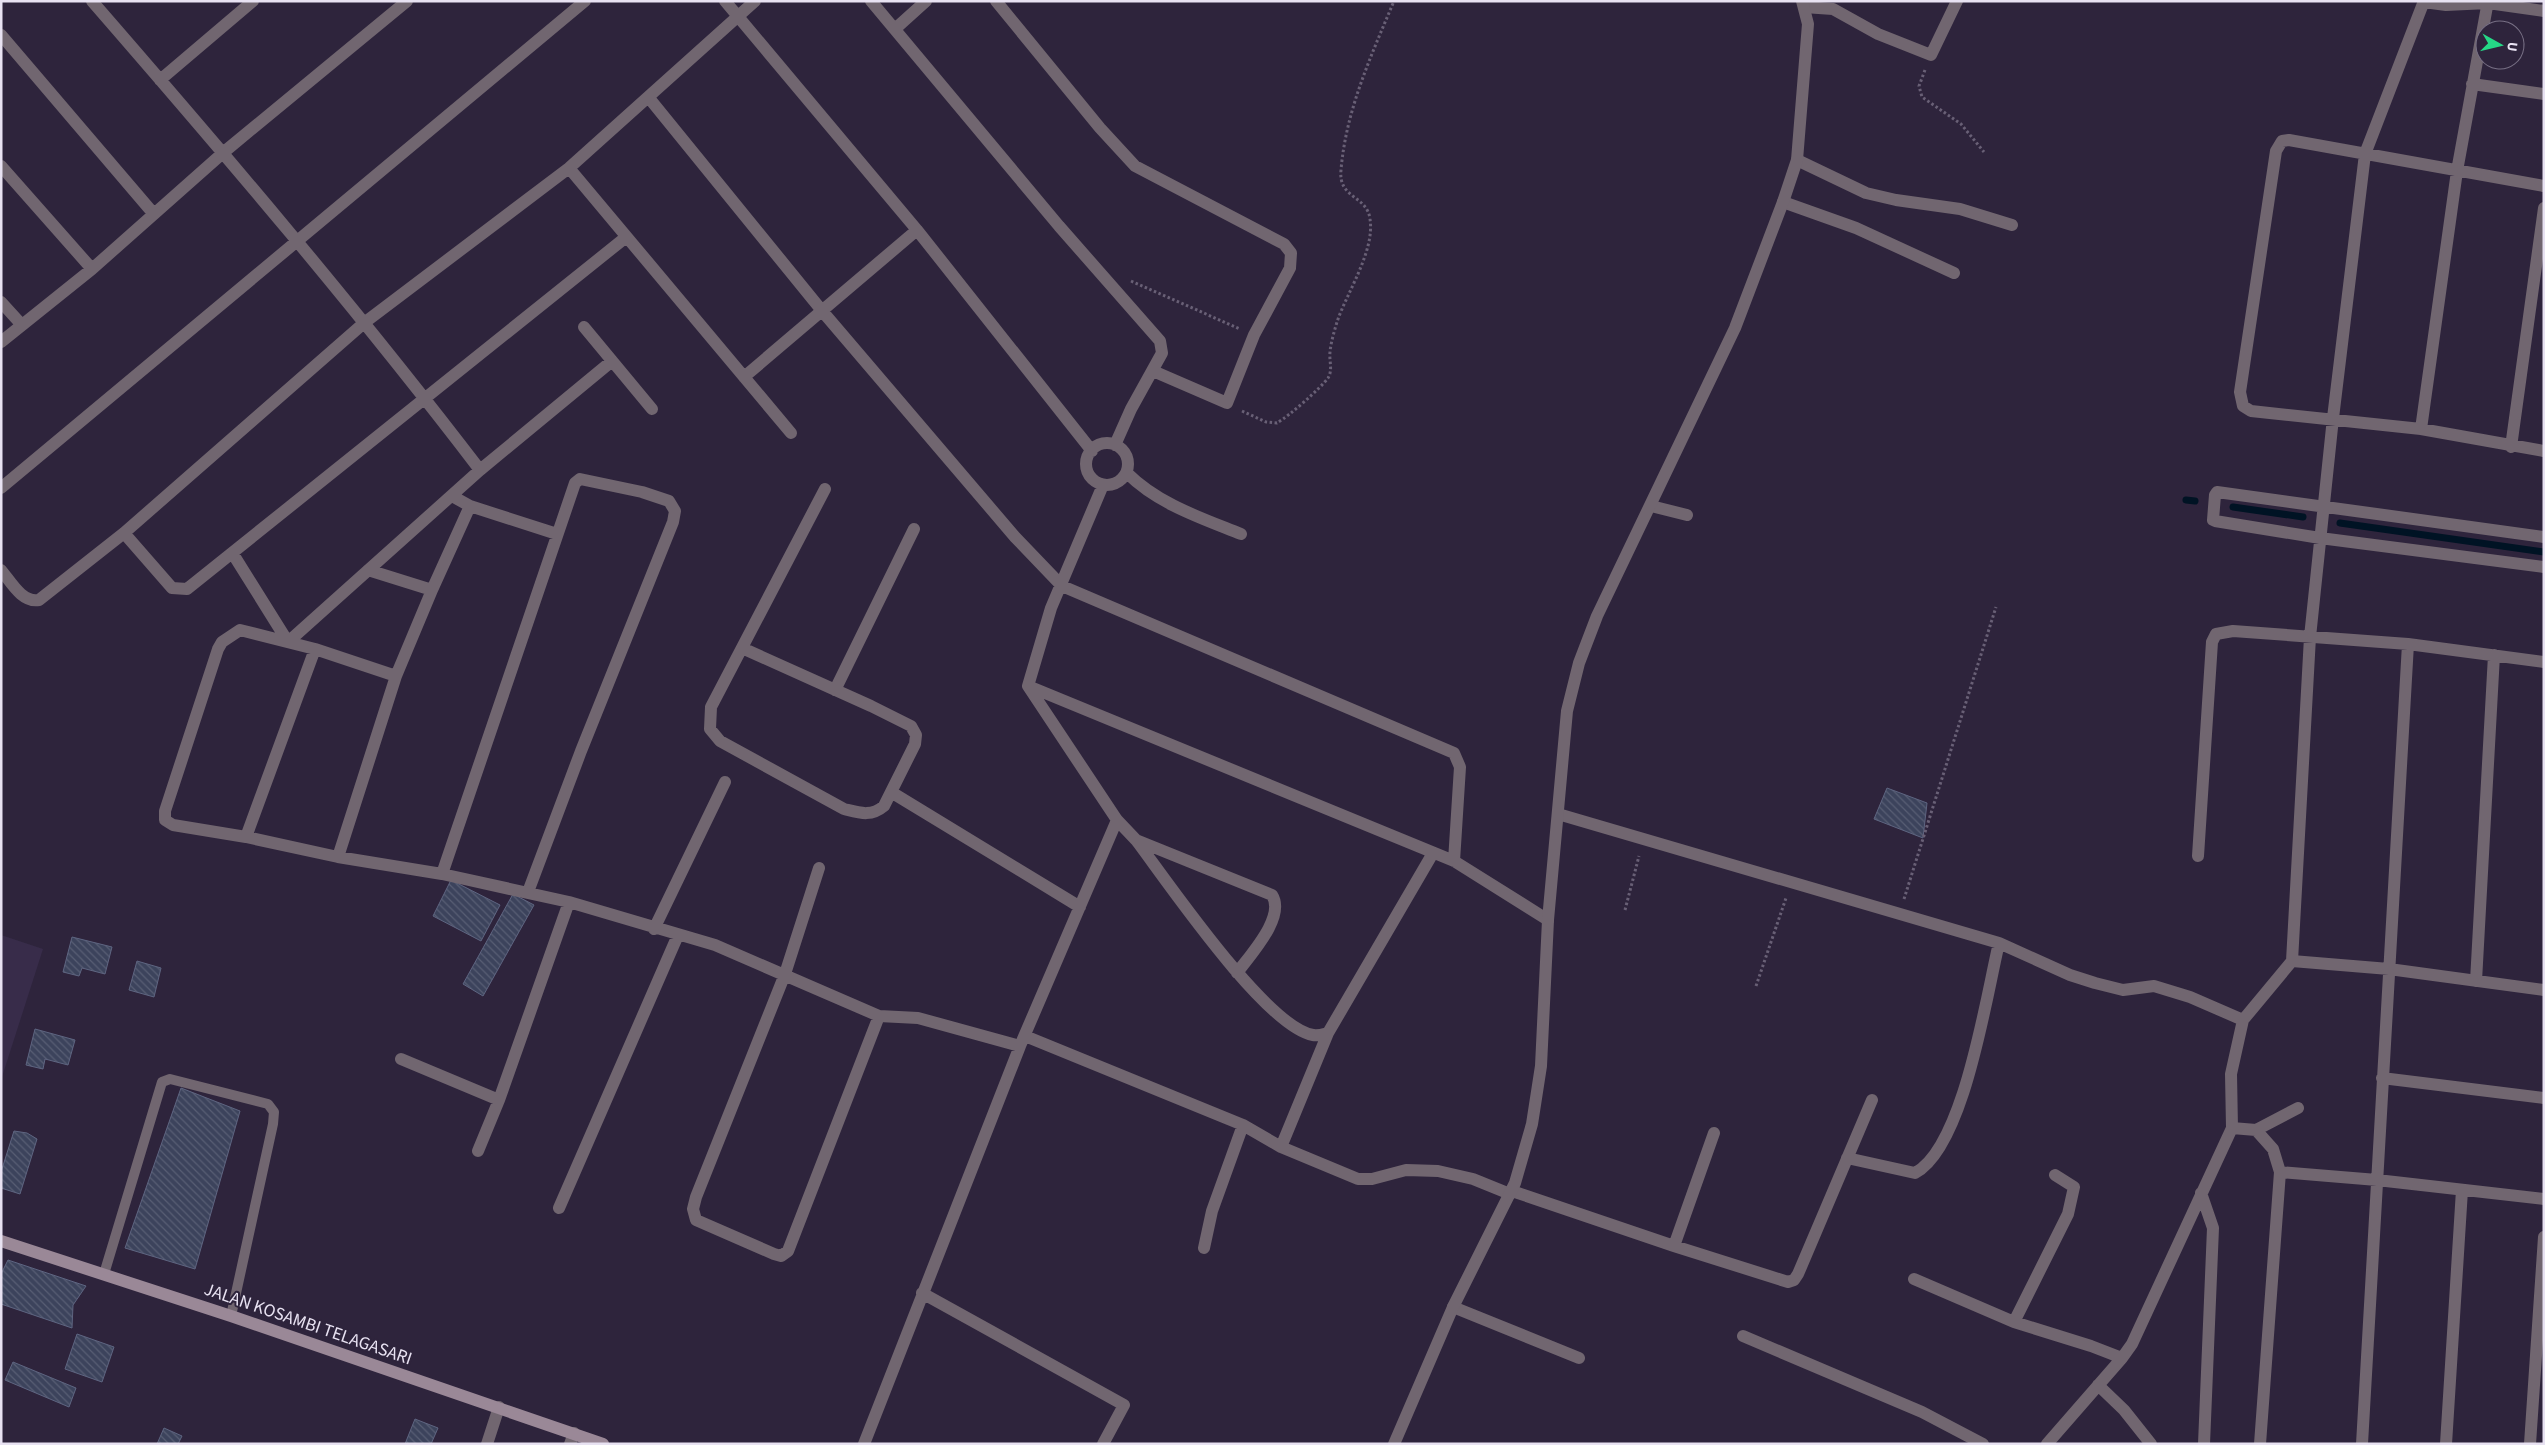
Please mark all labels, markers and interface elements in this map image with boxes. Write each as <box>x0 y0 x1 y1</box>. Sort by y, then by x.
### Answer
north arrow <box>2475 20 2525 70</box>
text: U <box>2501 41 2522 53</box>
street label: JALAN KOSAMBI TELAGASARI <box>201 1277 415 1371</box>

